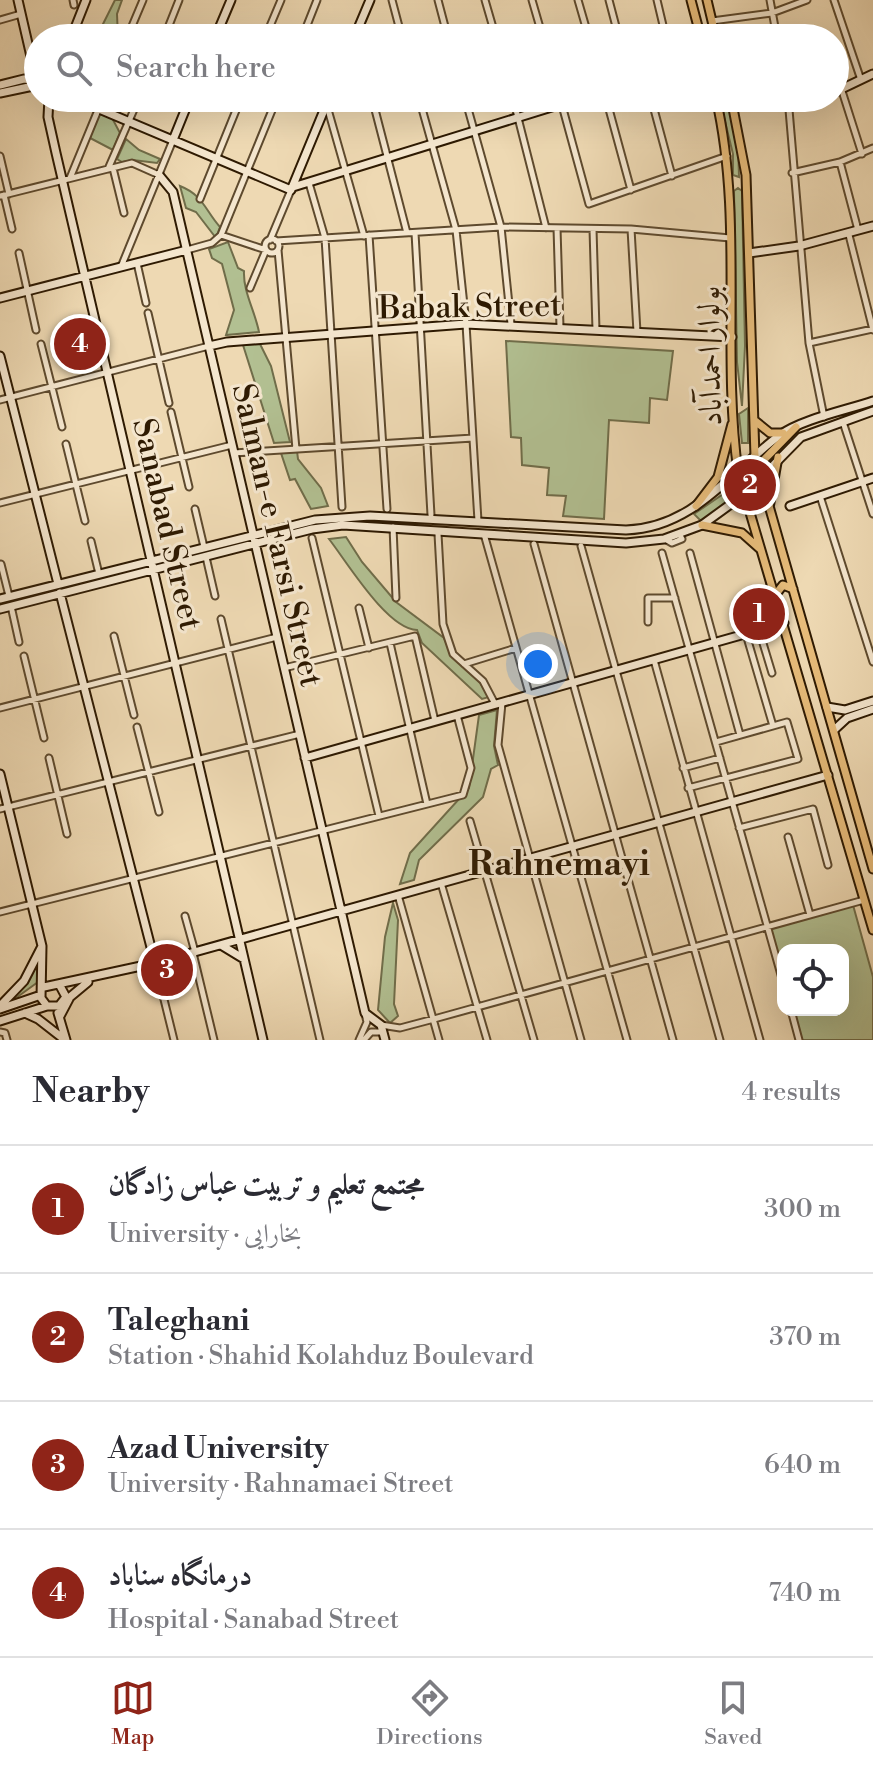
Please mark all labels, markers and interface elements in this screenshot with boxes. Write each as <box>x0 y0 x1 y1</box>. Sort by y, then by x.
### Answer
search box <box>24 24 849 112</box>
icon: search <box>52 46 96 90</box>
text: Search here <box>116 49 276 87</box>
street label: Babak Street <box>377 285 562 329</box>
street label: بولوار احمدآباد <box>689 286 731 426</box>
pin: 4 <box>54 314 106 374</box>
street label: Salman-e Farsi Street <box>223 380 331 691</box>
street label: Sanabad Street <box>123 415 211 634</box>
pin: 2 <box>724 455 776 515</box>
pin: 1 <box>733 584 785 644</box>
your location <box>518 644 558 684</box>
district label: Rahnemayi <box>468 844 650 886</box>
pin: 3 <box>141 940 193 1000</box>
map controls <box>777 944 849 1016</box>
button: locate <box>777 944 849 1016</box>
text: Nearby <box>32 1071 150 1113</box>
text: 4 results <box>742 1076 841 1108</box>
text: مجتمع تعلیم و تربیت عباس زادگان <box>108 1166 424 1204</box>
text: 1 <box>52 1193 64 1225</box>
text: 300 m <box>764 1193 841 1225</box>
text: University · بخارایی <box>108 1218 302 1250</box>
text: Taleghani <box>108 1302 250 1340</box>
text: 2 <box>50 1321 66 1353</box>
text: 370 m <box>769 1321 841 1353</box>
text: Station · Shahid Kolahduz Boulevard <box>108 1340 534 1372</box>
text: Azad University <box>108 1430 329 1468</box>
text: 3 <box>50 1449 66 1481</box>
text: 640 m <box>764 1449 841 1481</box>
text: University · Rahnamaei Street <box>108 1468 454 1500</box>
text: درمانگاه سناباد <box>108 1557 252 1595</box>
text: 4 <box>49 1577 67 1609</box>
text: 740 m <box>769 1577 841 1609</box>
text: Hospital · Sanabad Street <box>108 1604 399 1636</box>
tab: Map <box>111 1676 155 1751</box>
tab: Directions <box>377 1676 483 1751</box>
tab: Saved <box>704 1676 762 1751</box>

